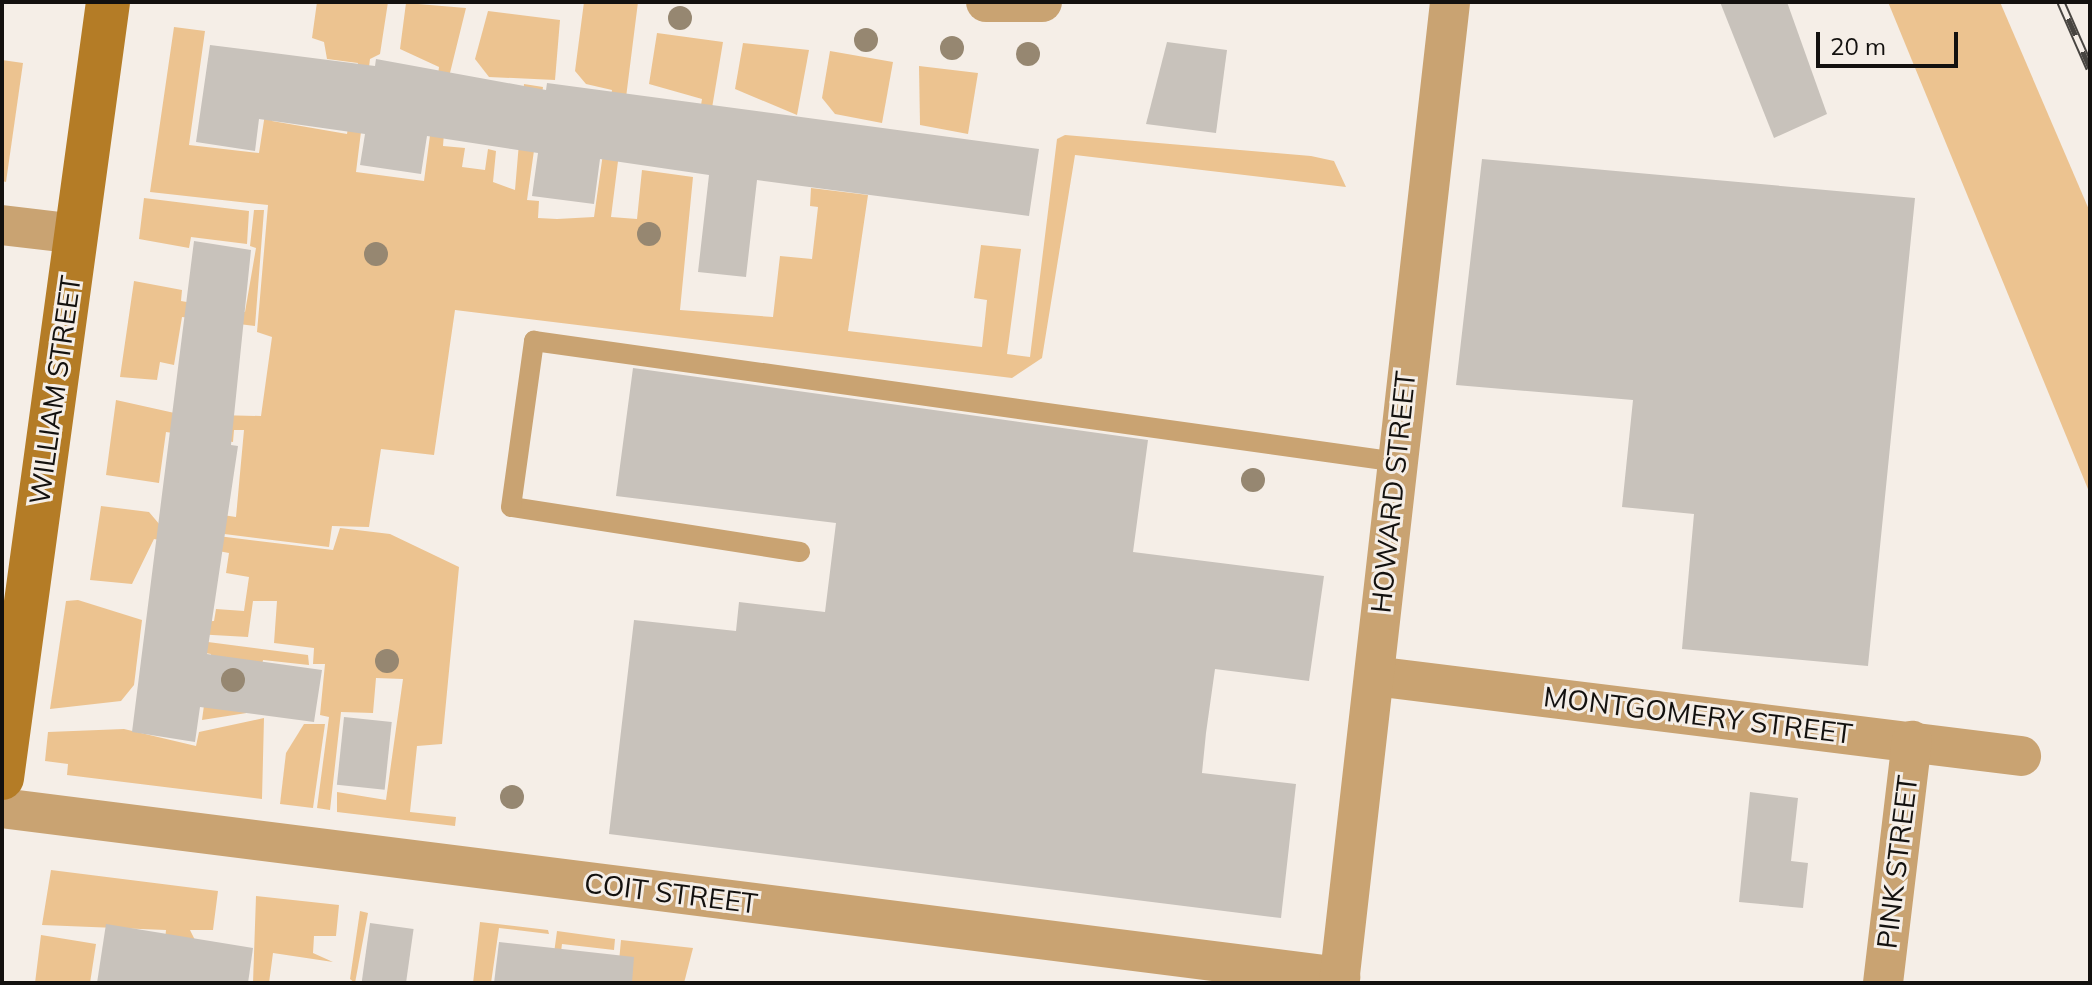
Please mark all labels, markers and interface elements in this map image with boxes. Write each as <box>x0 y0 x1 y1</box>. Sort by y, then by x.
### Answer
scale bar <box>1820 16 1962 66</box>
text: 20 m <box>1830 31 1886 61</box>
street label: WILLIAM STREET <box>22 273 88 507</box>
street label: HOWARD STREET <box>1364 369 1422 615</box>
street label: MONTGOMERY STREET <box>1542 679 1854 751</box>
street label: PINK STREET <box>1870 773 1924 951</box>
street label: COIT STREET <box>582 866 760 920</box>

